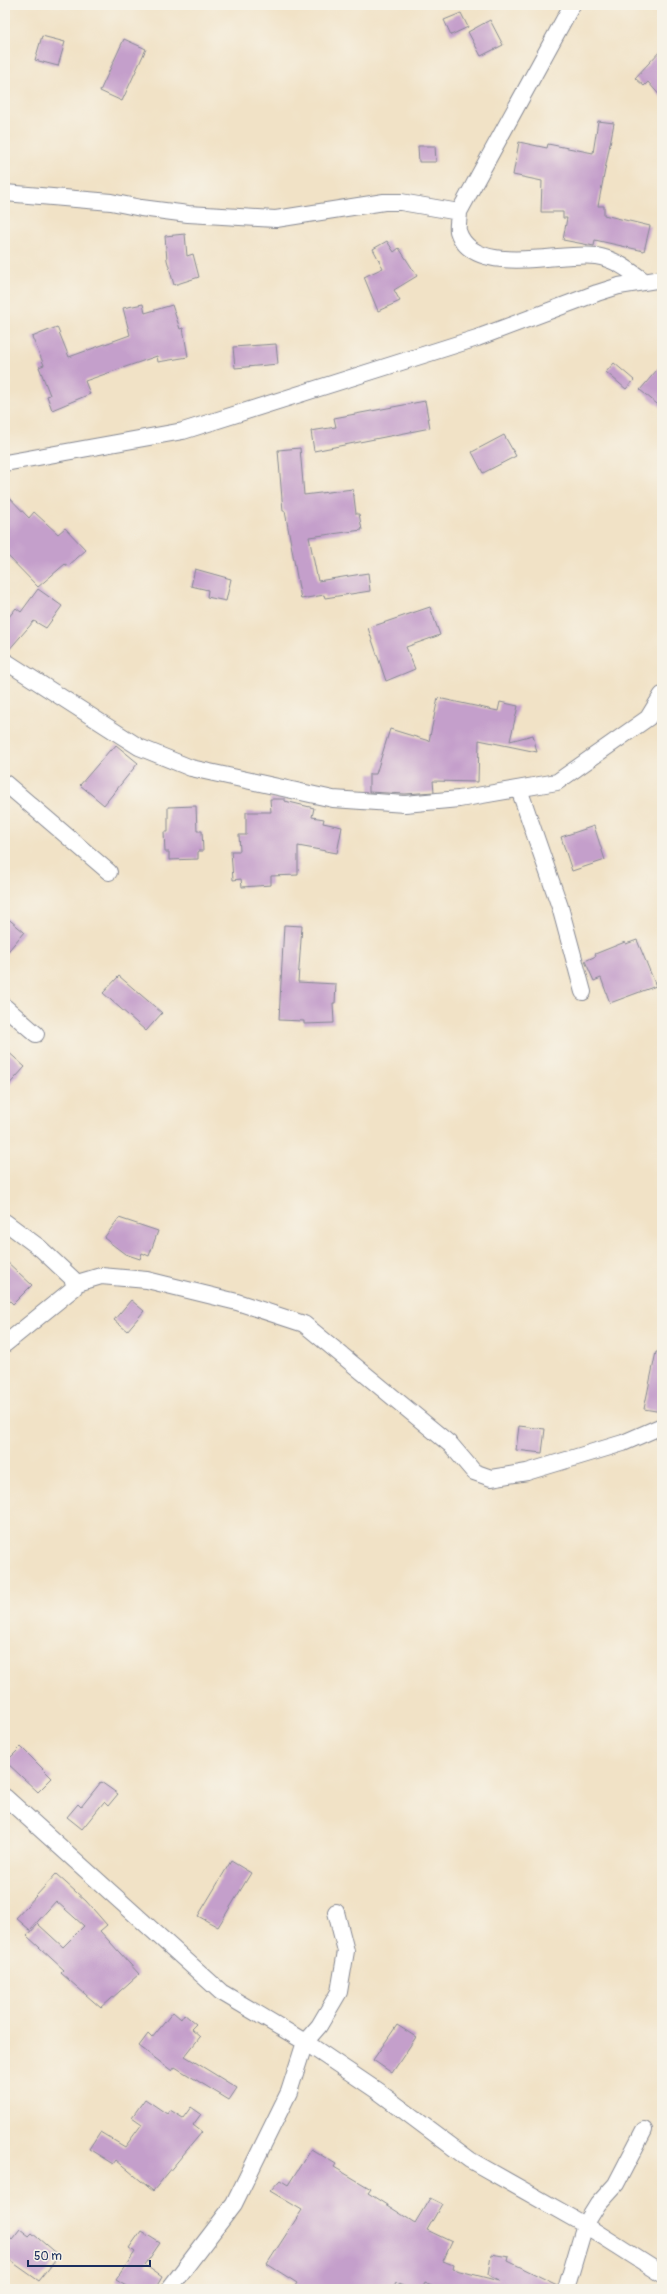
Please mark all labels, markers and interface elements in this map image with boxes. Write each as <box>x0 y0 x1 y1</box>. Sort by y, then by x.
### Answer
scale bar <box>28 2242 150 2268</box>
text: 50 m <box>34 2249 62 2264</box>

